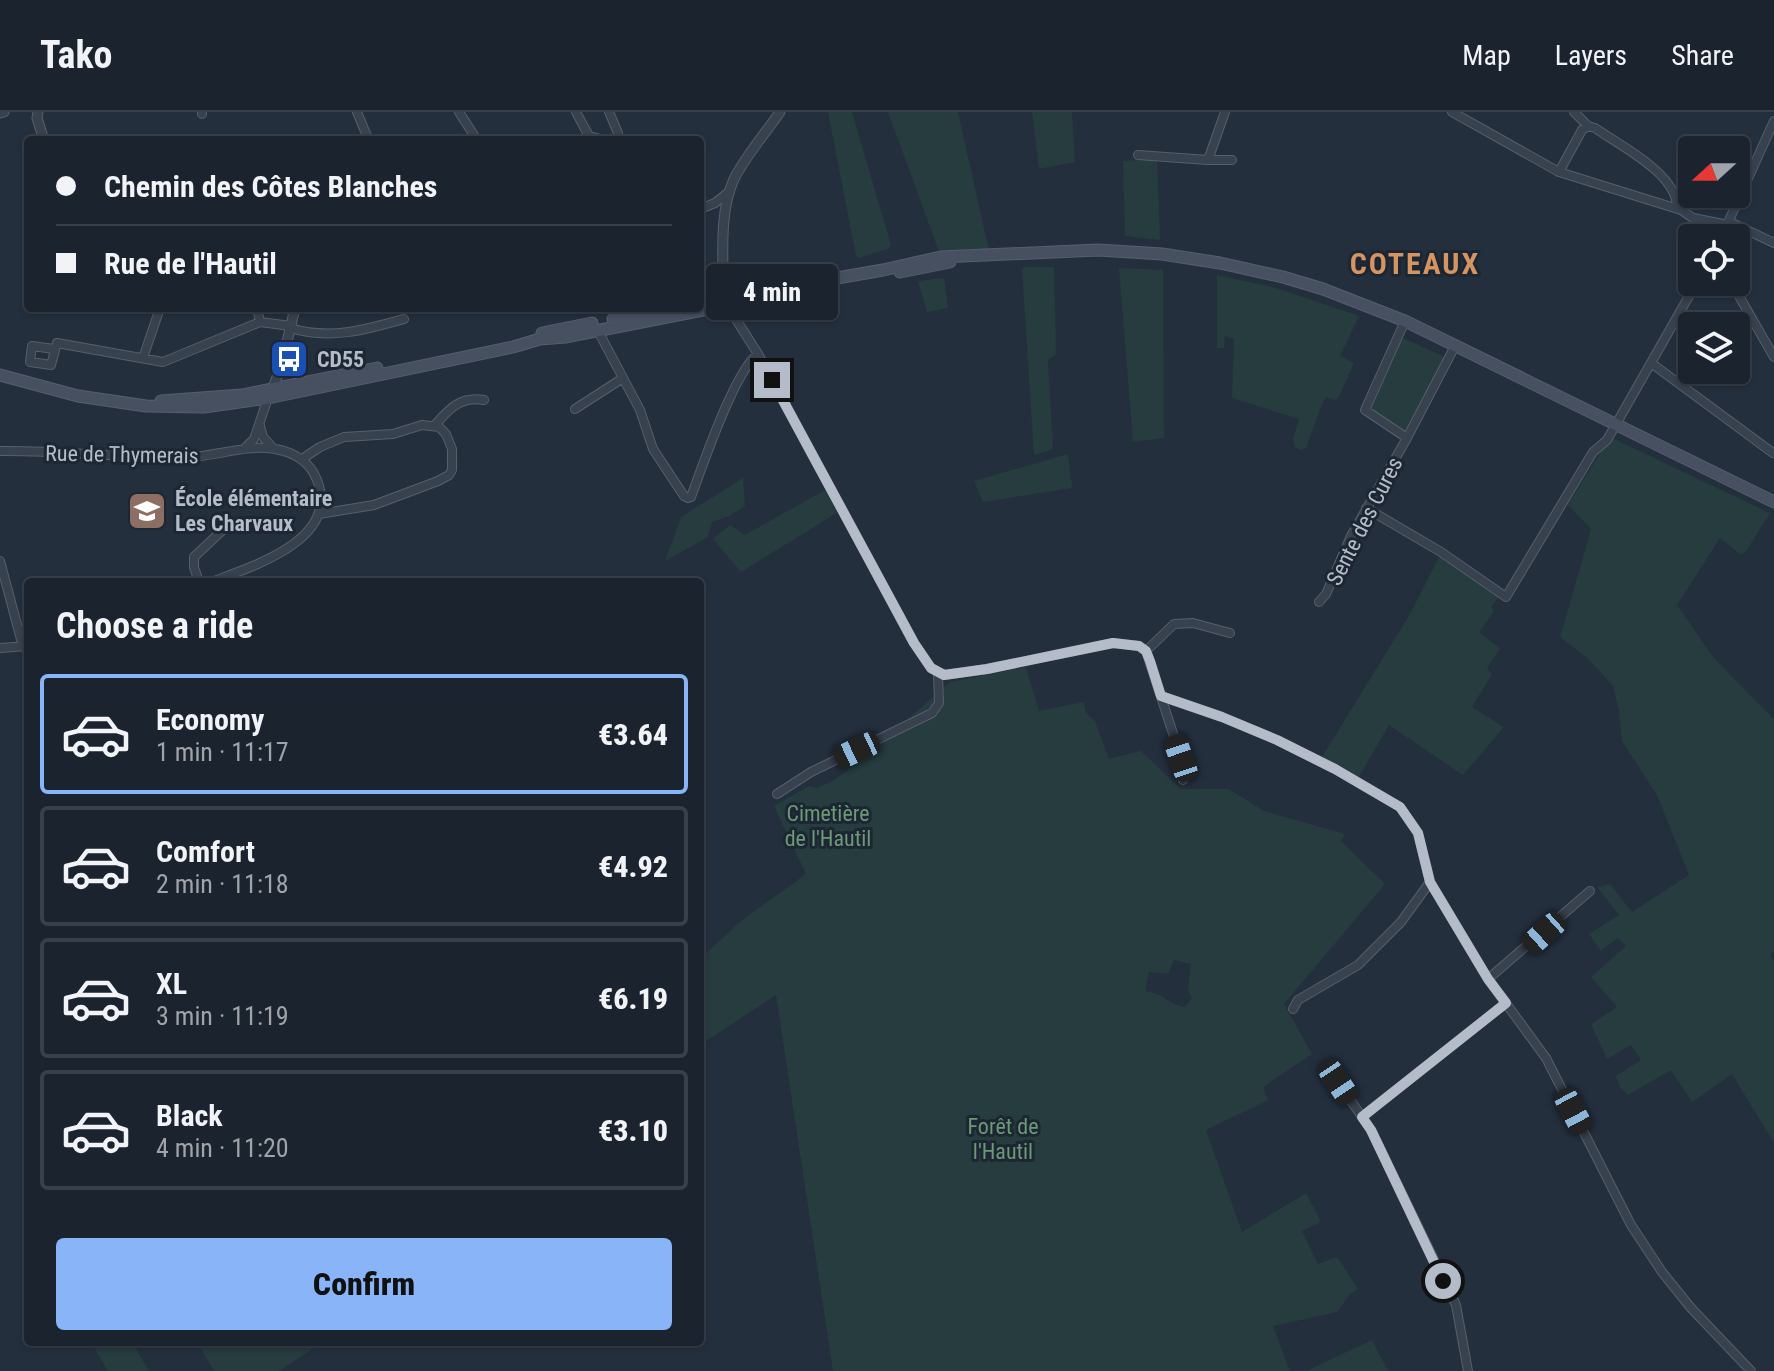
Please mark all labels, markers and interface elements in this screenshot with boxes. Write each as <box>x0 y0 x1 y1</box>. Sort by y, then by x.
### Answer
text: Tako <box>40 33 113 77</box>
text: Map <box>1462 39 1511 72</box>
text: Layers <box>1555 39 1627 72</box>
text: Share <box>1671 39 1734 72</box>
north arrow <box>1678 136 1750 208</box>
map controls <box>1678 136 1750 384</box>
text: Chemin des Côtes Blanches <box>104 169 437 204</box>
button: locate <box>1678 224 1750 296</box>
text: Rue de l'Hautil <box>104 246 277 281</box>
district label: COTEAUX <box>1350 246 1480 281</box>
callout: 4 min <box>706 264 838 320</box>
text: 4 min <box>743 277 801 307</box>
button: layers <box>1678 312 1750 384</box>
bus stop icon: CD55 <box>268 338 310 380</box>
place label: CD55 <box>317 347 364 372</box>
route end <box>754 362 790 398</box>
street label: Rue de Thymerais <box>45 441 199 468</box>
street label: Sente des Cures <box>1321 453 1407 590</box>
place label: École élémentaire Les Charvaux <box>175 486 332 536</box>
school or university icon: École élémentaire Les Charvaux <box>126 490 168 532</box>
text: Choose a ride <box>56 605 253 647</box>
icon: car <box>60 698 132 770</box>
text: Economy <box>156 702 264 737</box>
text: €3.64 <box>598 717 668 752</box>
car <box>830 729 884 771</box>
car <box>1162 731 1200 785</box>
text: 1 min · 11:17 <box>156 737 289 767</box>
park label: Cimetière de l'Hautil <box>785 801 871 851</box>
icon: car <box>60 830 132 902</box>
text: Comfort <box>156 834 255 869</box>
text: €4.92 <box>598 849 668 884</box>
text: 2 min · 11:18 <box>156 869 289 899</box>
car <box>1518 908 1570 958</box>
icon: car <box>60 962 132 1034</box>
text: XL <box>156 966 187 1001</box>
text: €6.19 <box>598 981 668 1016</box>
text: 3 min · 11:19 <box>156 1001 289 1031</box>
car <box>1315 1055 1361 1109</box>
car <box>1551 1084 1595 1138</box>
icon: car <box>60 1094 132 1166</box>
text: Black <box>156 1098 223 1133</box>
text: €3.10 <box>598 1113 668 1148</box>
park label: Forêt de l'Hautil <box>968 1114 1039 1164</box>
text: 4 min · 11:20 <box>156 1133 289 1163</box>
button: Confirm <box>56 1238 672 1330</box>
route start <box>1425 1263 1461 1299</box>

